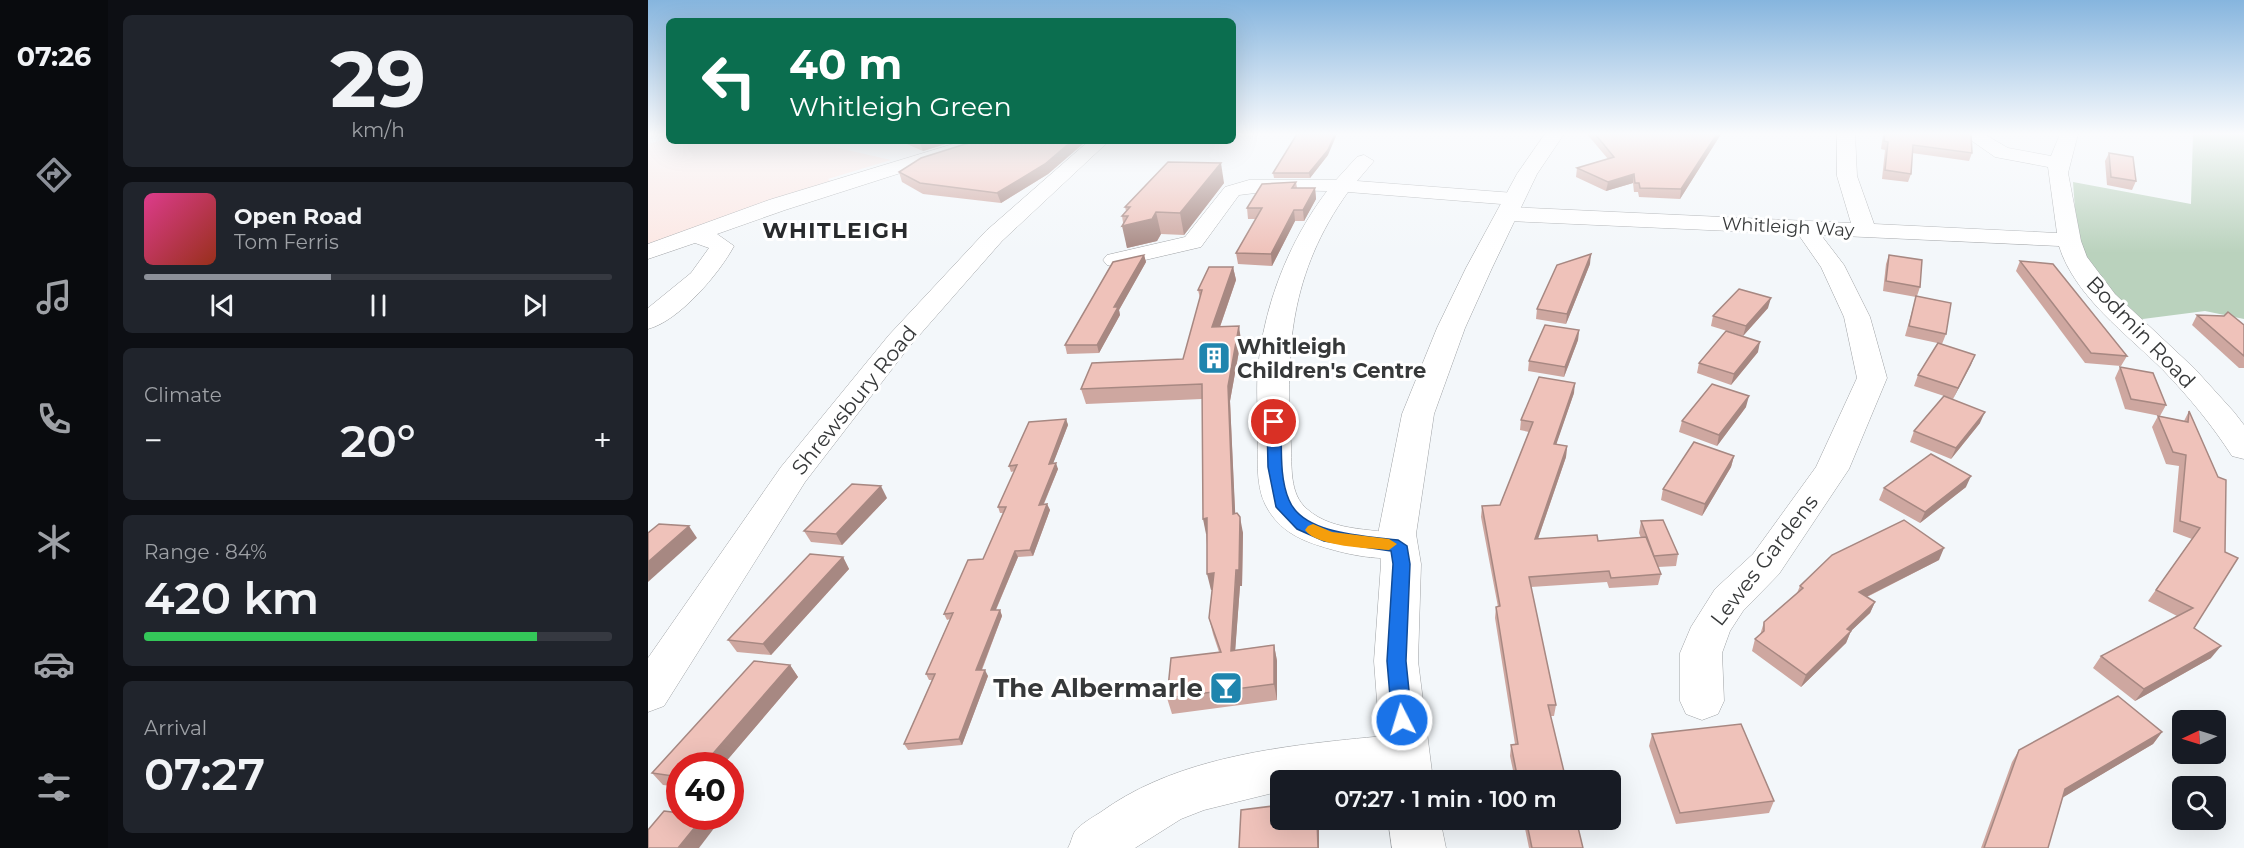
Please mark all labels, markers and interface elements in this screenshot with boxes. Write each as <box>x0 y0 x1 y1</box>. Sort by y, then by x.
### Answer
text: 29 <box>330 31 426 127</box>
text: 40 m <box>789 38 902 90</box>
text: 07:26 <box>17 40 91 73</box>
icon: left <box>690 42 768 120</box>
text: Whitleigh Green <box>789 90 1012 123</box>
text: km/h <box>351 118 405 142</box>
icon: directions <box>33 154 75 196</box>
text: Open Road <box>234 203 362 230</box>
street label: Whitleigh Way <box>1721 213 1855 241</box>
district label: WHITLEIGH <box>762 217 910 244</box>
text: Tom Ferris <box>234 230 339 254</box>
street label: Bodmin Road <box>2081 271 2201 393</box>
icon: music <box>33 276 75 318</box>
icon: previous <box>206 289 239 322</box>
icon: pause <box>362 289 395 322</box>
icon: next <box>518 289 551 322</box>
street label: Shrewsbury Road <box>786 320 922 480</box>
place label: Whitleigh Children's Centre <box>1237 334 1426 383</box>
building icon: Whitleigh Children's Centre <box>1196 340 1232 376</box>
text: Climate <box>144 383 222 407</box>
pin <box>1248 396 1299 447</box>
icon: phone <box>33 398 75 440</box>
icon: arrive <box>1257 405 1290 438</box>
text: 20° <box>340 413 416 468</box>
text: − <box>144 420 163 460</box>
text: + <box>593 420 612 460</box>
street label: Lewes Gardens <box>1705 489 1823 631</box>
icon: climate <box>33 521 75 563</box>
text: Range · 84% <box>144 540 267 564</box>
text: 420 km <box>144 570 319 625</box>
icon: car <box>33 643 75 685</box>
bar icon: The Albermarle <box>1208 670 1244 706</box>
place label: The Albermarle <box>993 672 1203 704</box>
position arrow <box>1370 688 1434 752</box>
north arrow <box>2172 710 2226 764</box>
map controls <box>2172 710 2226 830</box>
text: Arrival <box>144 716 207 740</box>
text: 07:27 <box>144 746 265 801</box>
speed limit sign: 40 <box>666 752 744 830</box>
icon: filters <box>33 766 75 808</box>
button: search <box>2172 776 2226 830</box>
text: 07:27 · 1 min · 100 m <box>1334 786 1557 813</box>

